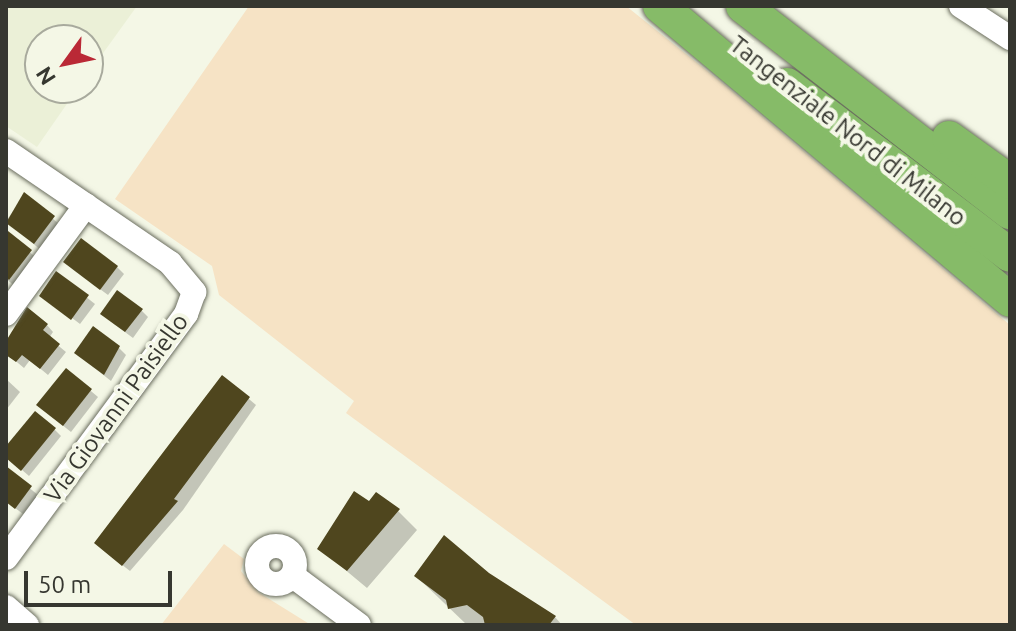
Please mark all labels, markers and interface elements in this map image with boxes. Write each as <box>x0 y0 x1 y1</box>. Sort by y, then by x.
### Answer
north arrow <box>24 24 104 104</box>
street label: Tangenziale Nord di Milano <box>724 30 972 232</box>
text: N <box>30 63 60 90</box>
street label: Via Giovanni Paisiello <box>38 308 194 508</box>
scale bar <box>28 555 176 605</box>
text: 50 m <box>38 571 91 598</box>

